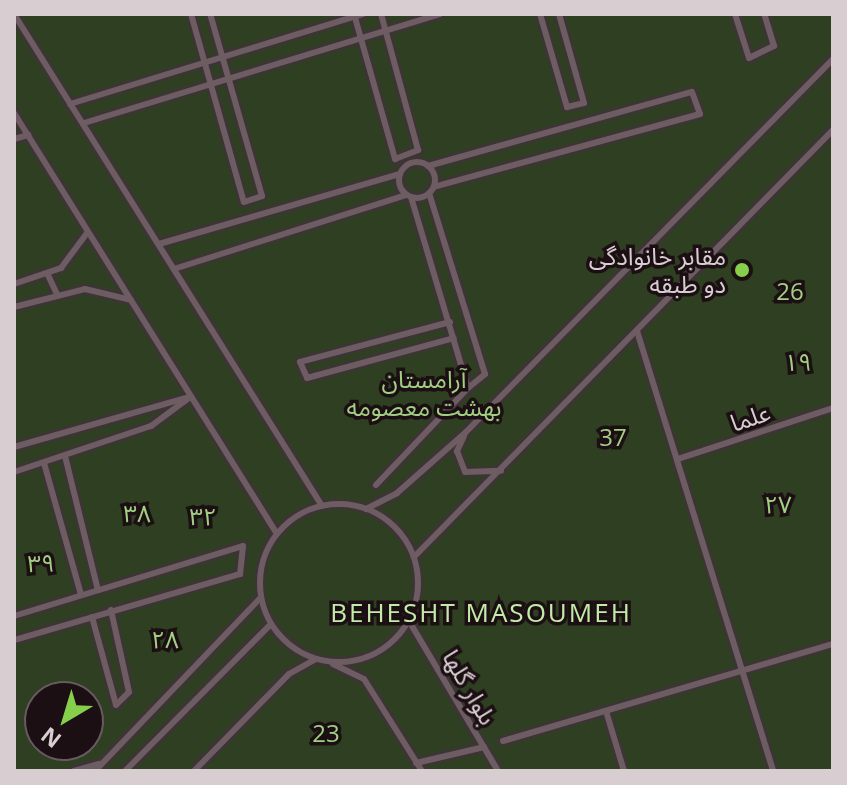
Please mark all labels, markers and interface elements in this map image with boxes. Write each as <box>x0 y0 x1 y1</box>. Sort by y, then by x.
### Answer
place label: مقابر خانوادگی دو طبقه <box>589 242 726 298</box>
marker: مقابر خانوادگی دو طبقه <box>733 261 751 279</box>
park label: 26 <box>776 277 804 305</box>
park label: ۱۹ <box>784 348 812 376</box>
park label: آرامستان بهشت معصومه <box>347 365 501 421</box>
street label: علما <box>726 397 774 437</box>
park label: 37 <box>599 423 627 451</box>
park label: ۲۷ <box>764 490 792 518</box>
park label: ۳۸ <box>123 499 151 527</box>
park label: ۳۲ <box>189 502 217 530</box>
park label: ۳۹ <box>27 549 55 577</box>
district label: BEHESHT MASOUMEH <box>330 597 632 629</box>
park label: ۲۸ <box>151 625 179 653</box>
street label: بلوار گلها <box>437 644 503 730</box>
north arrow <box>24 681 104 761</box>
park label: 23 <box>312 719 340 747</box>
text: N <box>34 721 67 756</box>

